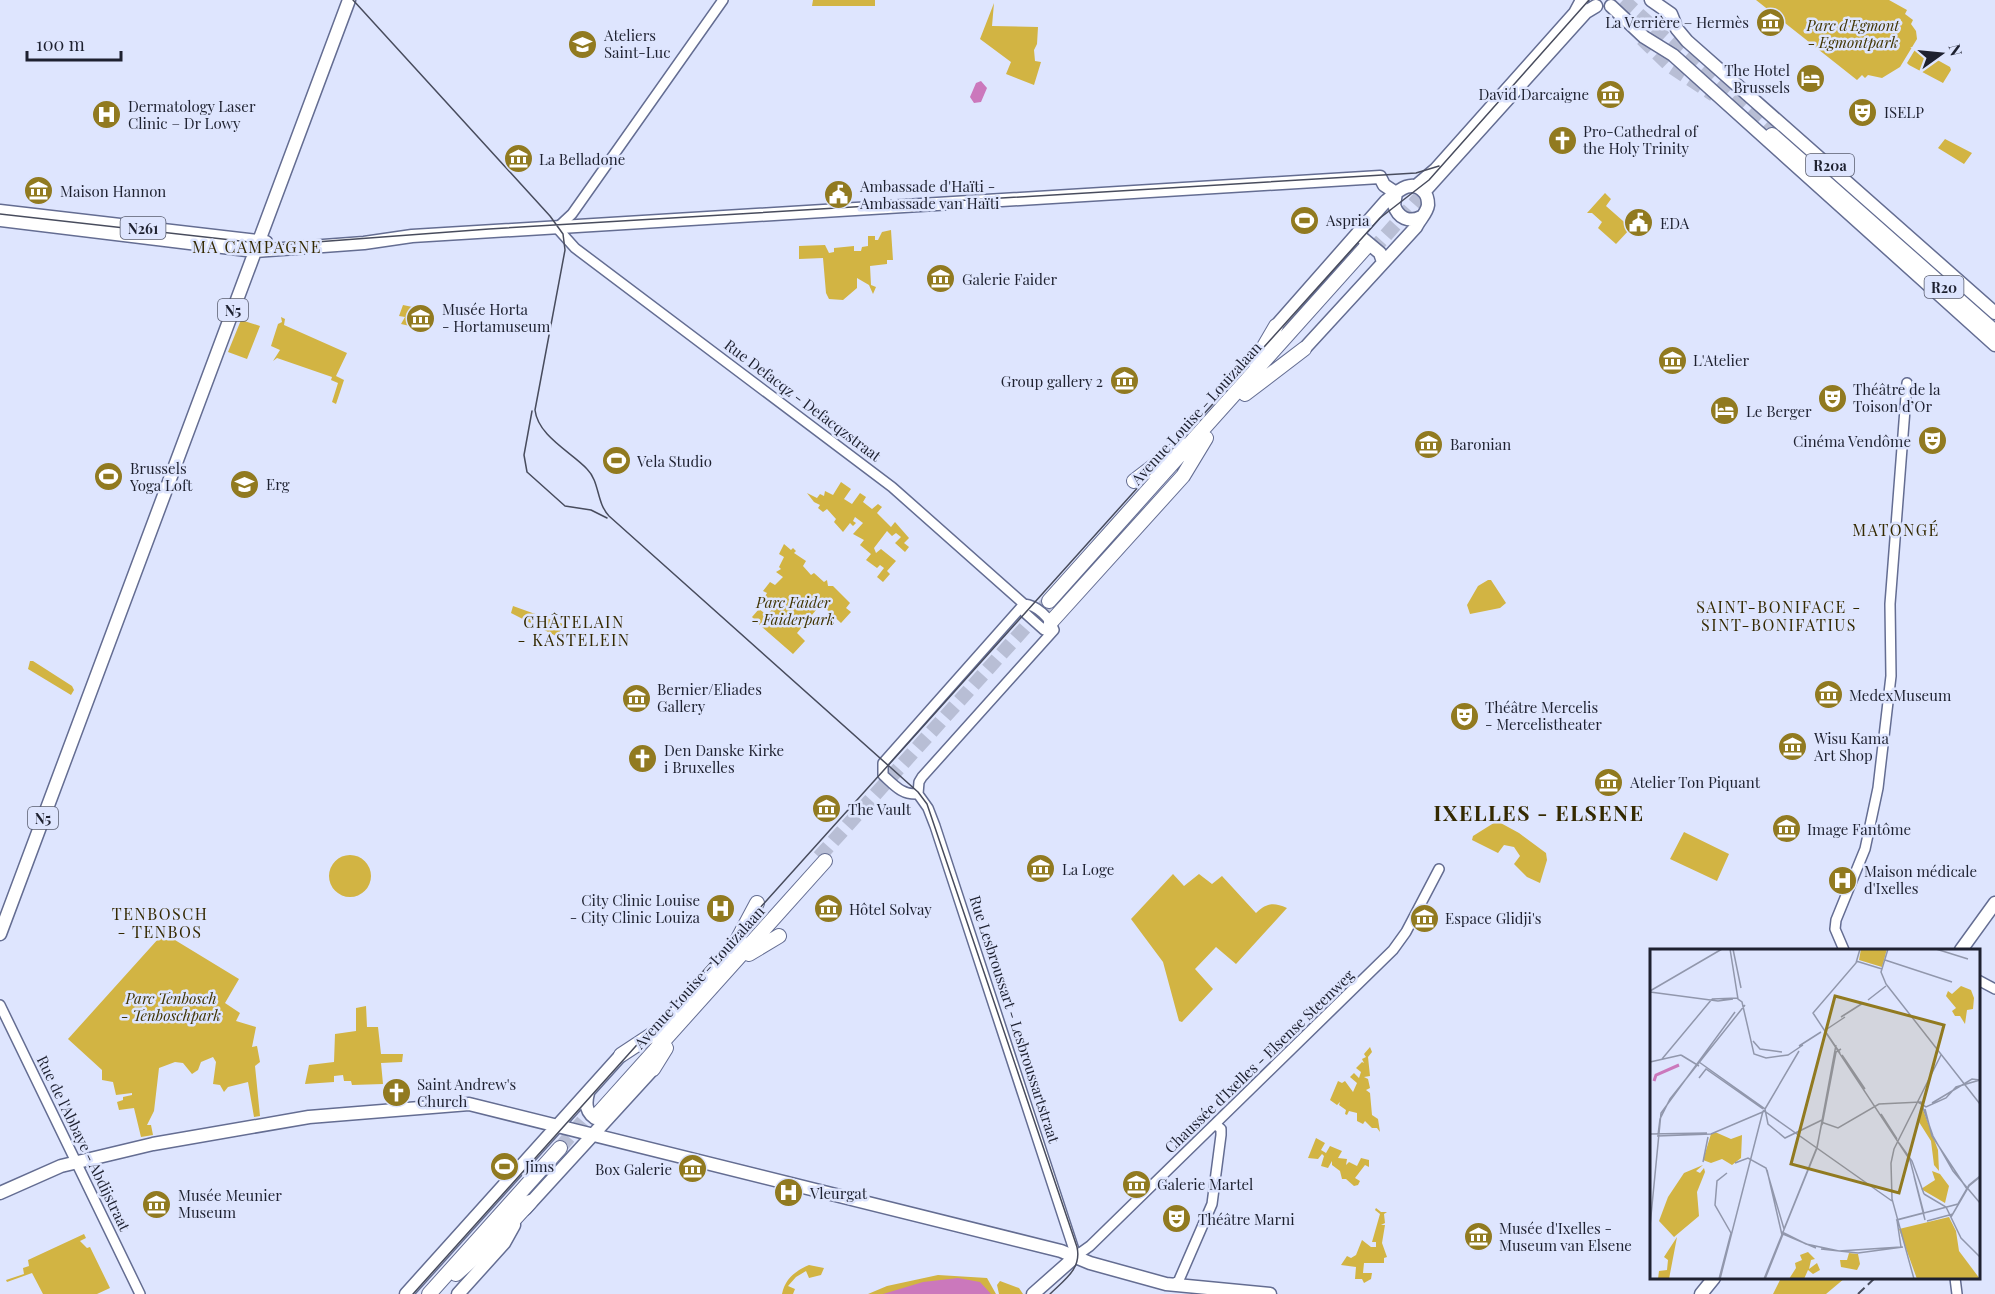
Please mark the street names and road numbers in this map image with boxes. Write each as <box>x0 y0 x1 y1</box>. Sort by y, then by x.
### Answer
road number: R20a <box>1806 154 1854 176</box>
road number: N261 <box>120 217 166 239</box>
road number: R20 <box>1924 276 1964 298</box>
road number: N5 <box>218 299 248 321</box>
street label: Rue Defacqz - Defacqzstraat <box>721 334 886 466</box>
street label: Avenue Louise - Louizalaan <box>1126 337 1266 489</box>
road number: N5 <box>28 807 58 829</box>
street label: Rue Lesbroussart - Lesbroussartstraat <box>965 893 1065 1146</box>
street label: Avenue Louise - Louizalaan <box>629 901 769 1053</box>
street label: Chaussée d'Ixelles - Elsense Steenweg <box>1160 965 1358 1157</box>
street label: Rue de l'Abbaye - Abdijstraat <box>33 1052 136 1235</box>

